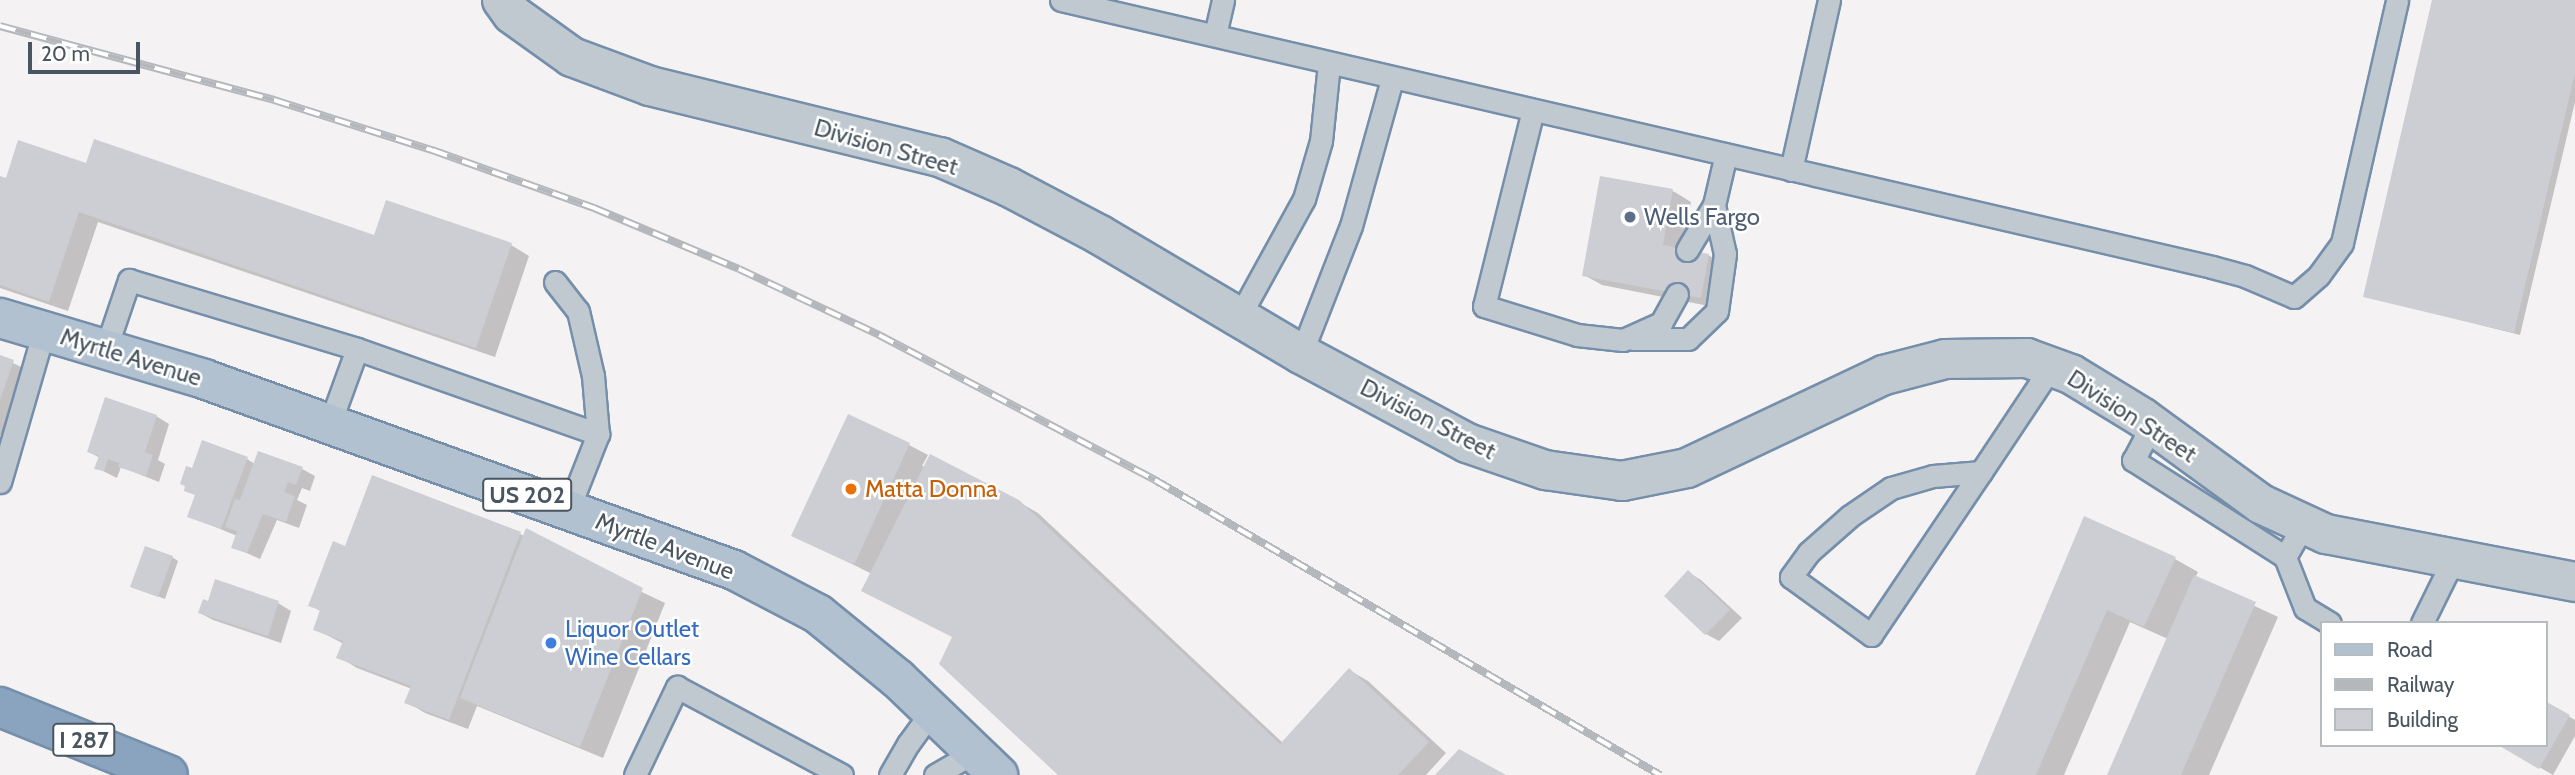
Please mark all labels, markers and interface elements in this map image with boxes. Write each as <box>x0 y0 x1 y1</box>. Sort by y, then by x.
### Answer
scale bar <box>32 28 144 72</box>
text: 20 m <box>41 41 90 66</box>
street label: Division Street <box>811 113 961 181</box>
place label: Wells Fargo <box>1644 203 1760 231</box>
marker: Wells Fargo <box>1622 209 1638 225</box>
street label: Myrtle Avenue <box>57 322 205 392</box>
street label: Division Street <box>2062 364 2202 468</box>
street label: Division Street <box>1356 373 1500 465</box>
road number: US 202 <box>482 475 572 514</box>
place label: Matta Donna <box>865 475 998 503</box>
marker: Matta Donna <box>843 481 859 497</box>
street label: Myrtle Avenue <box>592 506 738 586</box>
place label: Liquor Outlet Wine Cellars <box>565 615 699 671</box>
legend <box>2320 621 2547 747</box>
marker: Liquor Outlet Wine Cellars <box>543 635 559 651</box>
text: Road <box>2387 637 2433 662</box>
text: Railway <box>2387 672 2454 697</box>
text: Building <box>2387 707 2458 732</box>
road number: I 287 <box>51 720 117 760</box>

